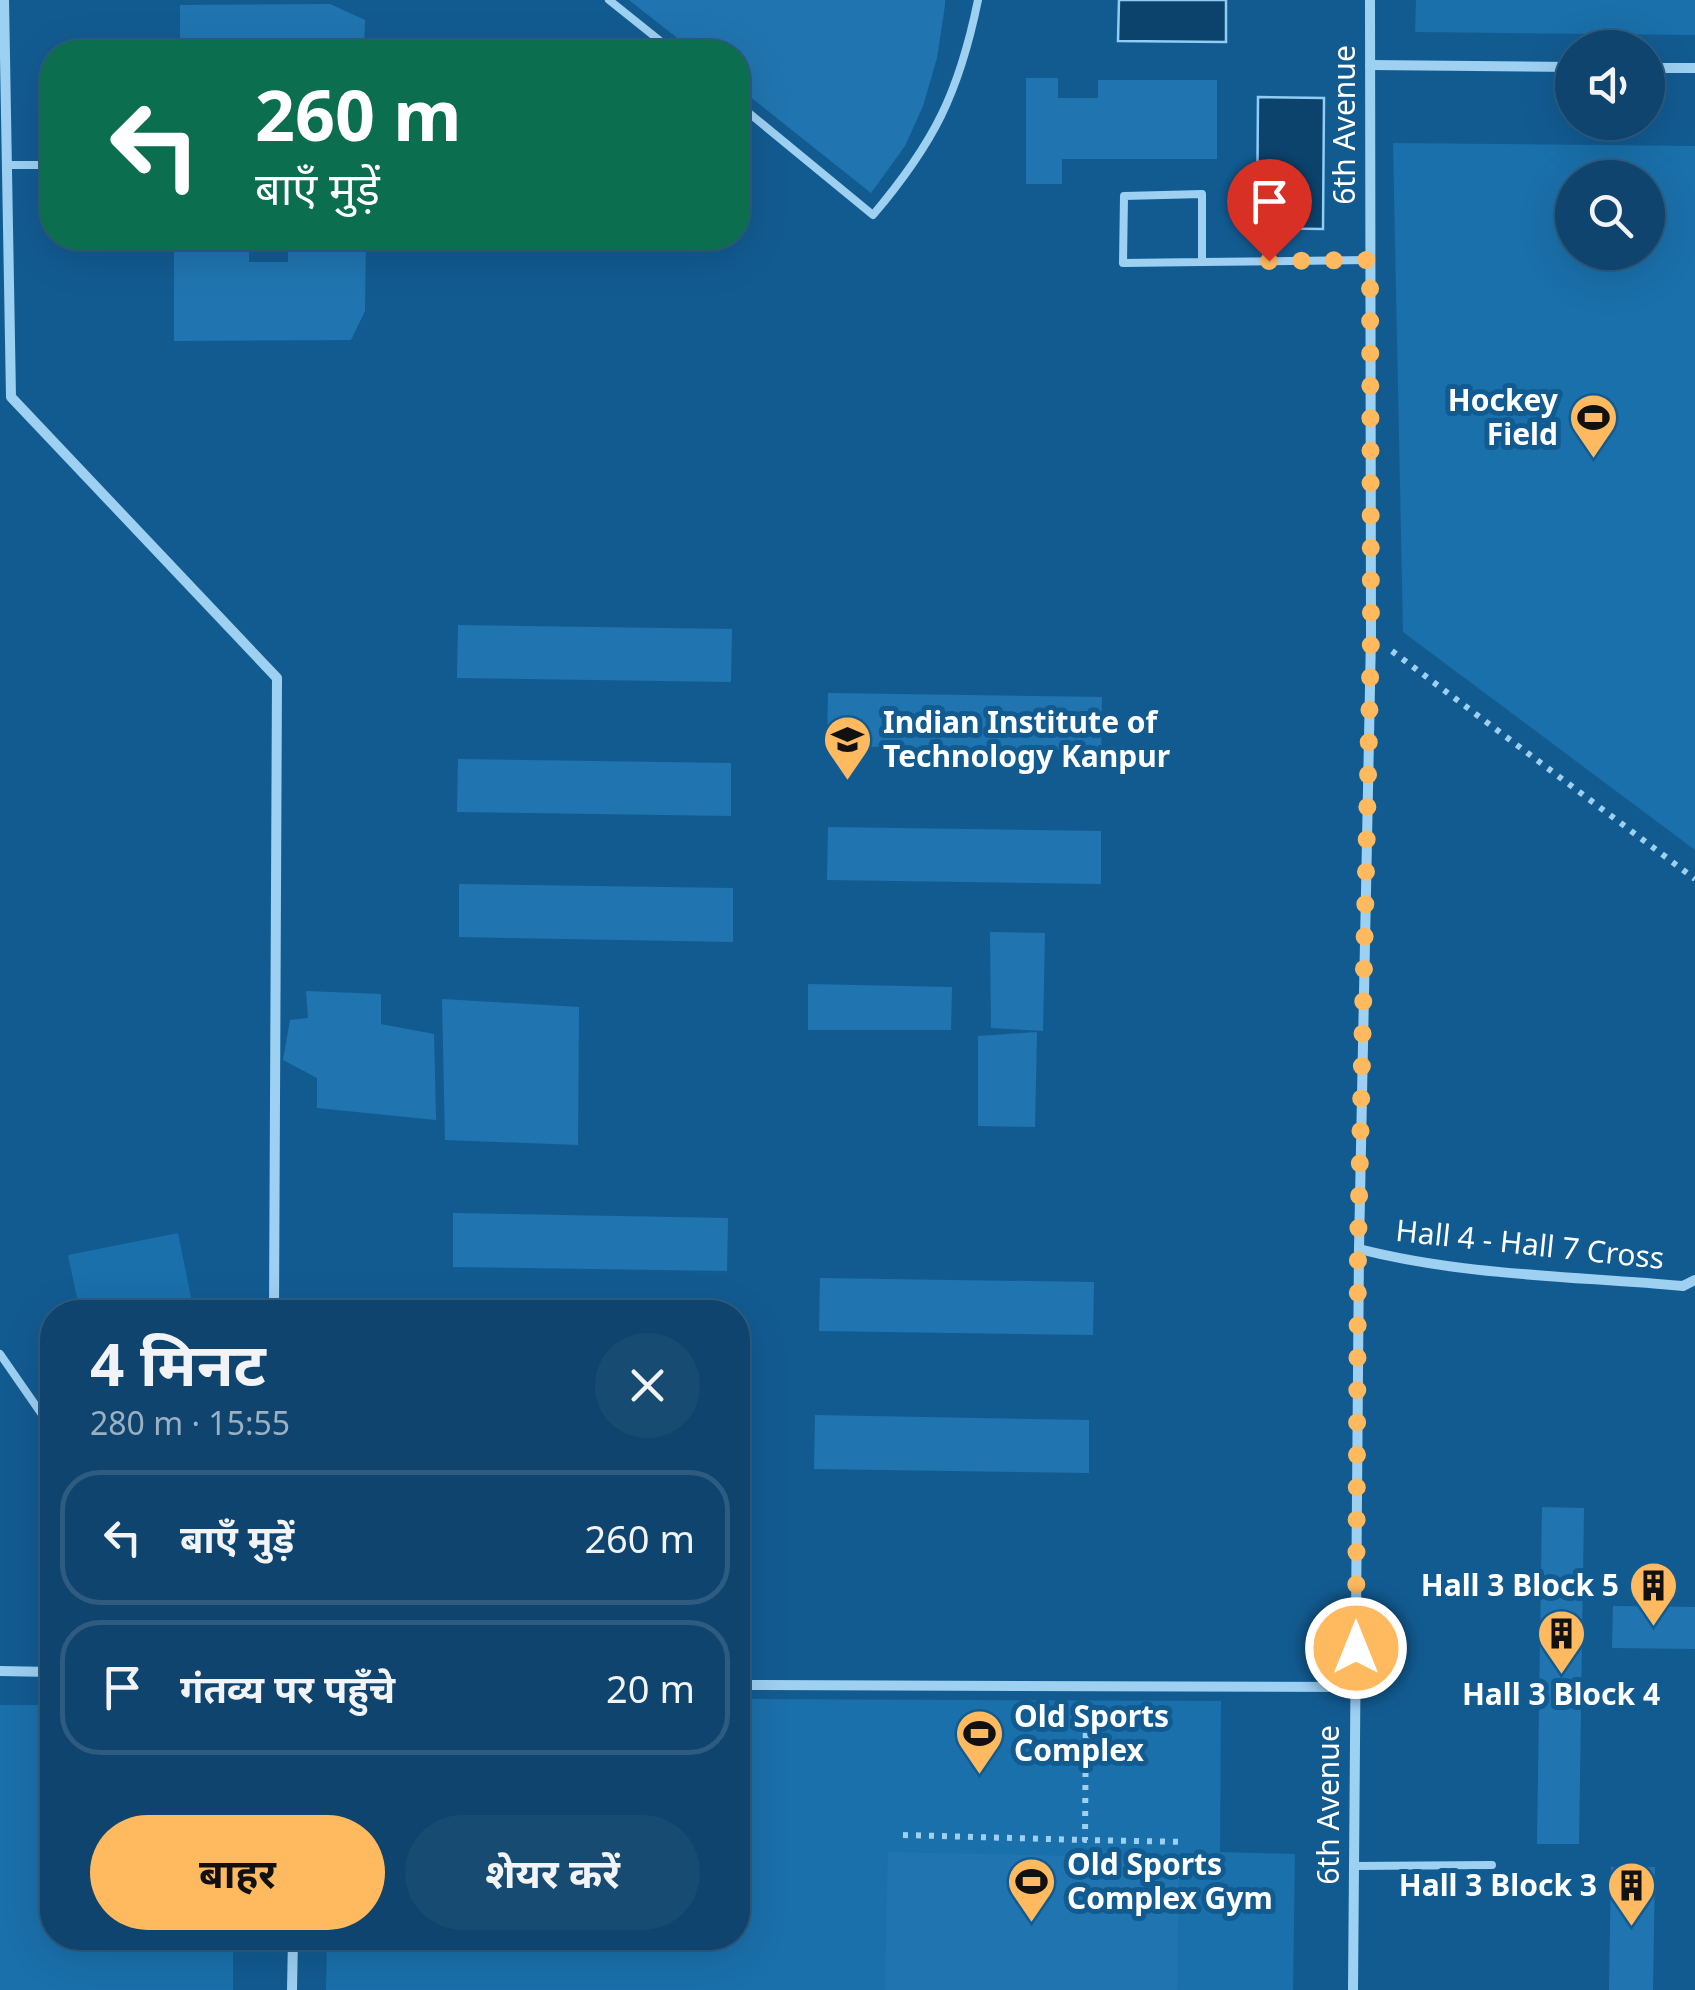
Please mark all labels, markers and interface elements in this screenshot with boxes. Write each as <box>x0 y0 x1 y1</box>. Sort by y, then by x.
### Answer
map controls <box>1555 30 1665 270</box>
button: sound <box>1555 30 1665 140</box>
street label: 6th Avenue <box>1323 45 1364 205</box>
text: 260 m <box>255 66 462 162</box>
icon: left <box>90 80 220 210</box>
text: बाएँ मुड़ें <box>255 157 380 218</box>
pin <box>1227 159 1312 262</box>
button: search <box>1555 160 1665 270</box>
icon: arrive <box>1242 174 1297 229</box>
place label: Hockey Field <box>1448 379 1559 454</box>
sports icon: Hockey Field <box>1567 392 1619 460</box>
place label: Indian Institute of Technology Kanpur <box>883 701 1171 776</box>
school or university icon: Indian Institute of Technology Kanpur <box>822 714 874 782</box>
street label: Hall 4 - Hall 7 Cross <box>1394 1209 1666 1278</box>
text: 4 मिनट <box>90 1322 266 1404</box>
button: close <box>595 1333 700 1438</box>
text: 280 m · 15:55 <box>90 1401 290 1444</box>
icon: left <box>95 1510 150 1565</box>
text: बाएँ मुड़ें <box>180 1512 294 1564</box>
text: 260 m <box>584 1512 695 1564</box>
building icon: Hall 3 Block 5 <box>1628 1560 1680 1628</box>
place label: Hall 3 Block 5 <box>1421 1564 1619 1605</box>
position arrow <box>1304 1596 1408 1700</box>
building icon: Hall 3 Block 4 <box>1535 1608 1587 1676</box>
icon: arrive <box>95 1660 150 1715</box>
text: गंतव्य पर पहुँचे <box>180 1662 395 1714</box>
text: 20 m <box>606 1662 695 1714</box>
place label: Hall 3 Block 4 <box>1462 1673 1660 1714</box>
place label: Old Sports Complex <box>1014 1695 1169 1770</box>
sports icon: Old Sports Complex <box>953 1708 1005 1776</box>
street label: 6th Avenue <box>1307 1725 1348 1885</box>
button: बाहर <box>90 1815 385 1930</box>
button: शेयर करें <box>405 1815 700 1930</box>
place label: Old Sports Complex Gym <box>1067 1843 1273 1918</box>
sports icon: Old Sports Complex Gym <box>1006 1856 1058 1924</box>
building icon: Hall 3 Block 3 <box>1606 1860 1658 1928</box>
place label: Hall 3 Block 3 <box>1399 1864 1597 1905</box>

